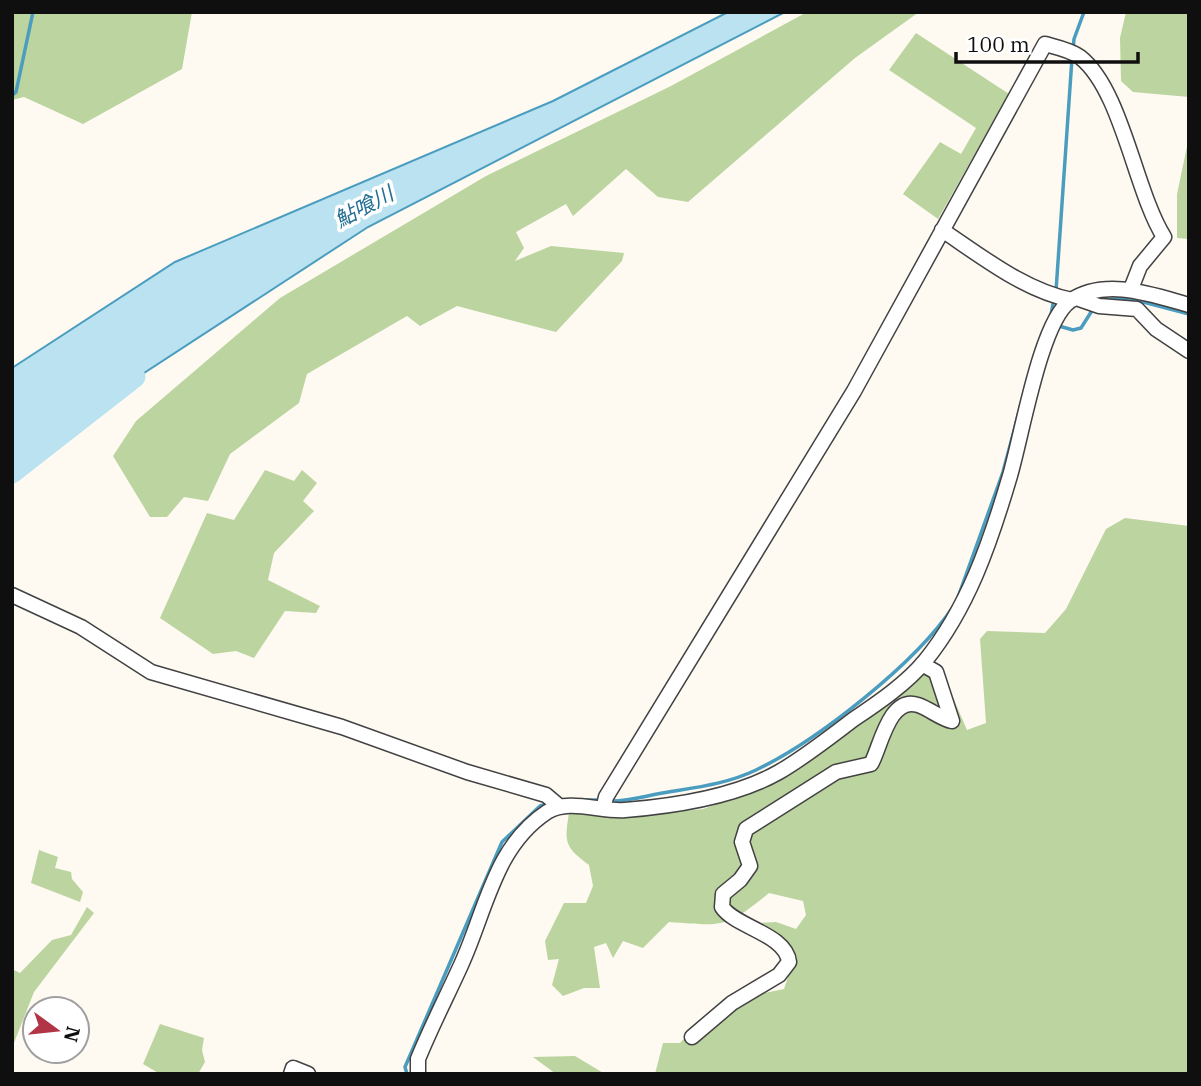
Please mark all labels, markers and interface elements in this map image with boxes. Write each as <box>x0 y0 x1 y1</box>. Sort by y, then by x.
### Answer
scale bar <box>956 21 1138 65</box>
text: 100 m <box>967 30 1030 58</box>
water label: 鮎喰川 <box>329 178 400 233</box>
north arrow <box>21 995 91 1065</box>
text: N <box>59 1024 86 1045</box>

